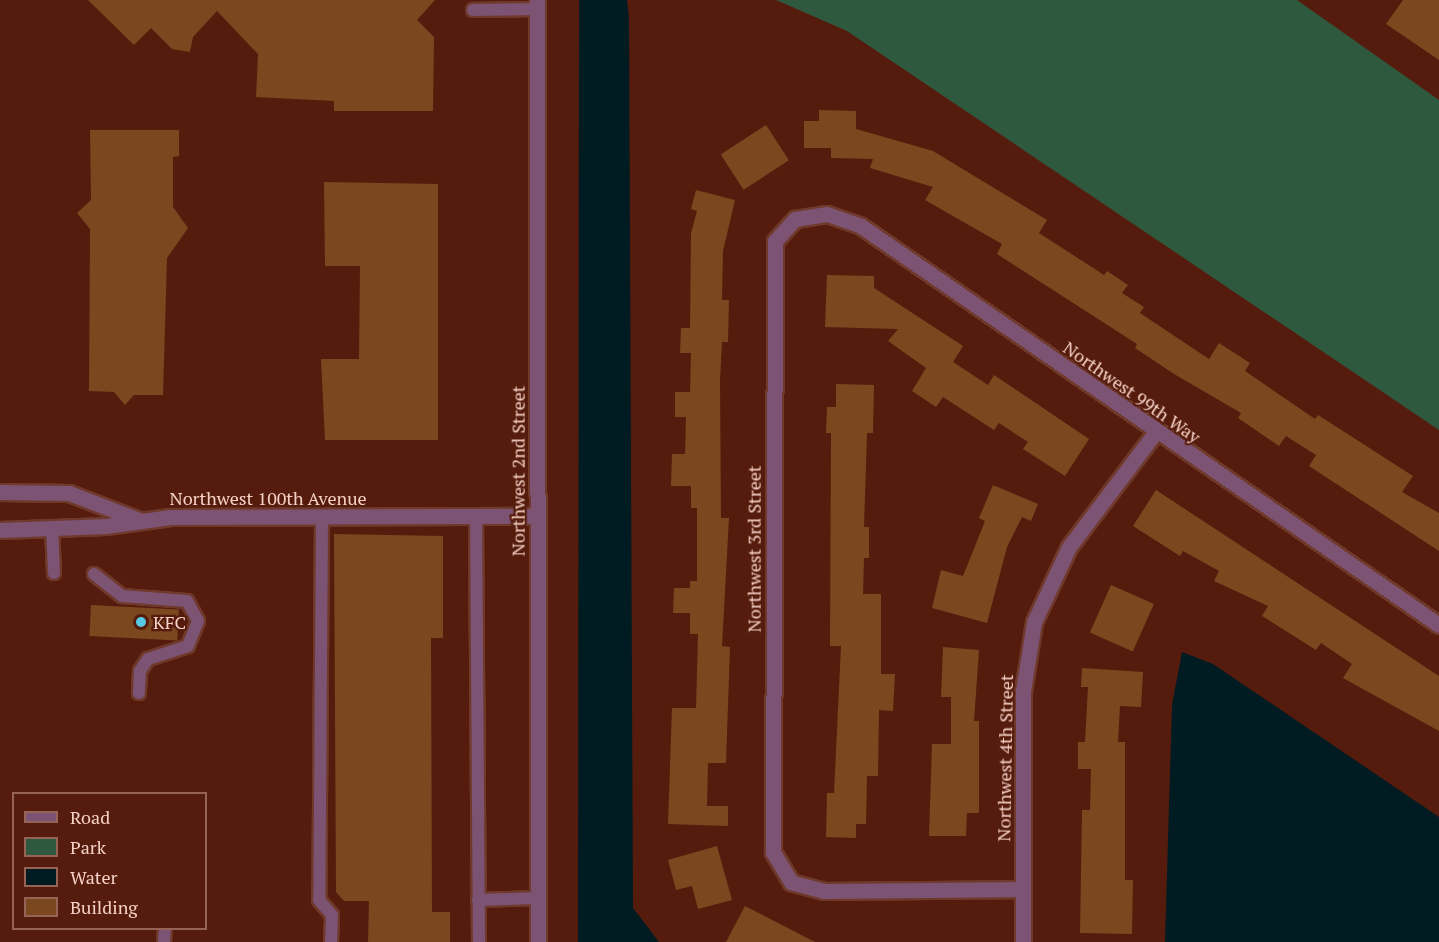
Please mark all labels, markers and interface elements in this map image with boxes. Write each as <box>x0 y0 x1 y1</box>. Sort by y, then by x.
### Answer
street label: Northwest 99th Way <box>1059 336 1205 448</box>
street label: Northwest 2nd Street <box>507 386 529 556</box>
street label: Northwest 3rd Street <box>743 466 765 632</box>
street label: Northwest 100th Avenue <box>169 487 367 509</box>
place label: KFC <box>153 611 186 633</box>
marker: KFC <box>134 615 148 629</box>
street label: Northwest 4th Street <box>993 674 1017 842</box>
legend <box>12 792 207 930</box>
text: Road <box>70 805 110 829</box>
text: Park <box>70 835 106 859</box>
text: Water <box>70 865 117 889</box>
text: Building <box>70 895 138 919</box>

